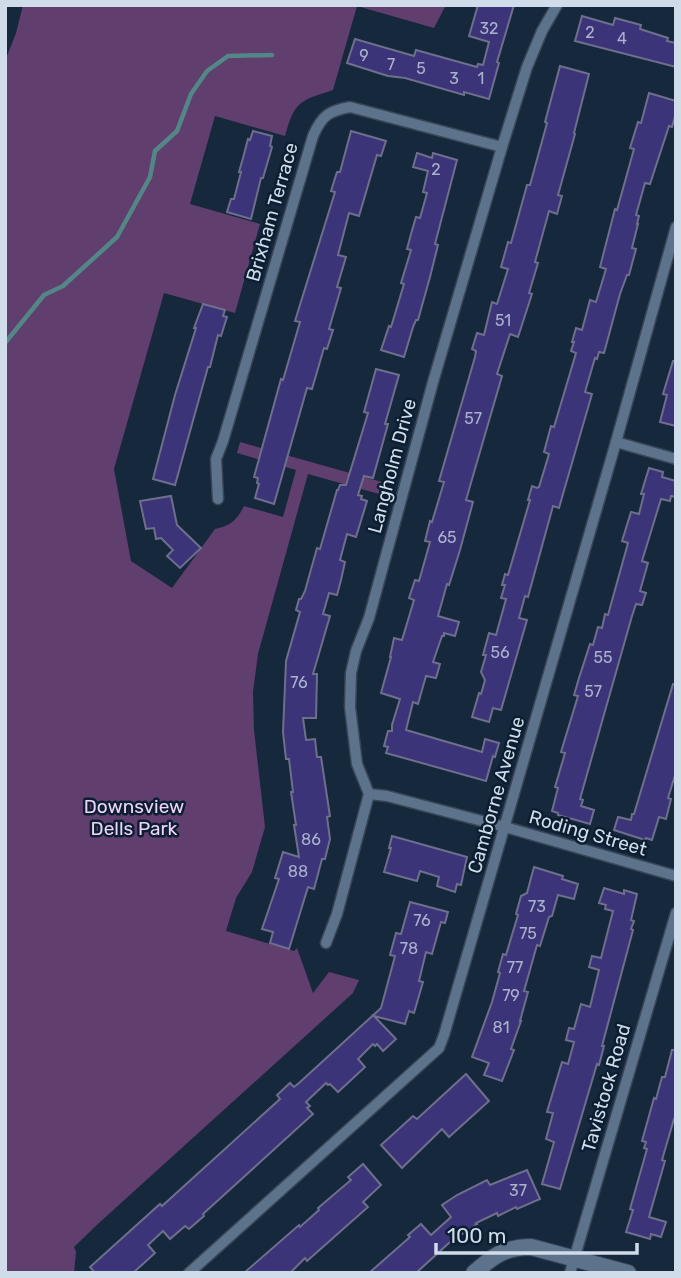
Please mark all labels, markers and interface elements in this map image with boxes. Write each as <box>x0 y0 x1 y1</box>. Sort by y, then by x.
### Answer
house number: 32 <box>479 19 499 38</box>
house number: 2 <box>585 23 595 42</box>
house number: 4 <box>617 29 627 48</box>
house number: 9 <box>359 46 369 65</box>
house number: 7 <box>387 55 395 74</box>
house number: 5 <box>416 59 426 78</box>
house number: 3 <box>449 69 459 88</box>
house number: 1 <box>478 69 484 88</box>
street label: Brixham Terrace <box>241 140 303 284</box>
house number: 2 <box>431 160 441 179</box>
house number: 51 <box>495 311 511 330</box>
street label: Langholm Drive <box>363 396 421 536</box>
house number: 57 <box>464 409 482 428</box>
house number: 65 <box>437 528 457 547</box>
house number: 56 <box>490 643 510 662</box>
house number: 55 <box>593 648 613 667</box>
house number: 76 <box>290 673 308 692</box>
house number: 57 <box>584 682 602 701</box>
street label: Camborne Avenue <box>463 714 529 876</box>
park label: Downsview Dells Park <box>84 795 184 840</box>
street label: Roding Street <box>526 805 650 861</box>
house number: 86 <box>301 830 321 849</box>
house number: 88 <box>288 862 308 881</box>
house number: 73 <box>528 897 546 916</box>
house number: 76 <box>413 911 431 930</box>
house number: 75 <box>519 924 537 943</box>
house number: 78 <box>400 939 418 958</box>
house number: 77 <box>507 958 523 977</box>
house number: 79 <box>502 986 520 1005</box>
house number: 81 <box>492 1018 510 1037</box>
street label: Tavistock Road <box>577 1021 635 1155</box>
house number: 37 <box>509 1181 527 1200</box>
scale bar <box>436 1212 637 1256</box>
text: 100 m <box>447 1223 506 1248</box>

